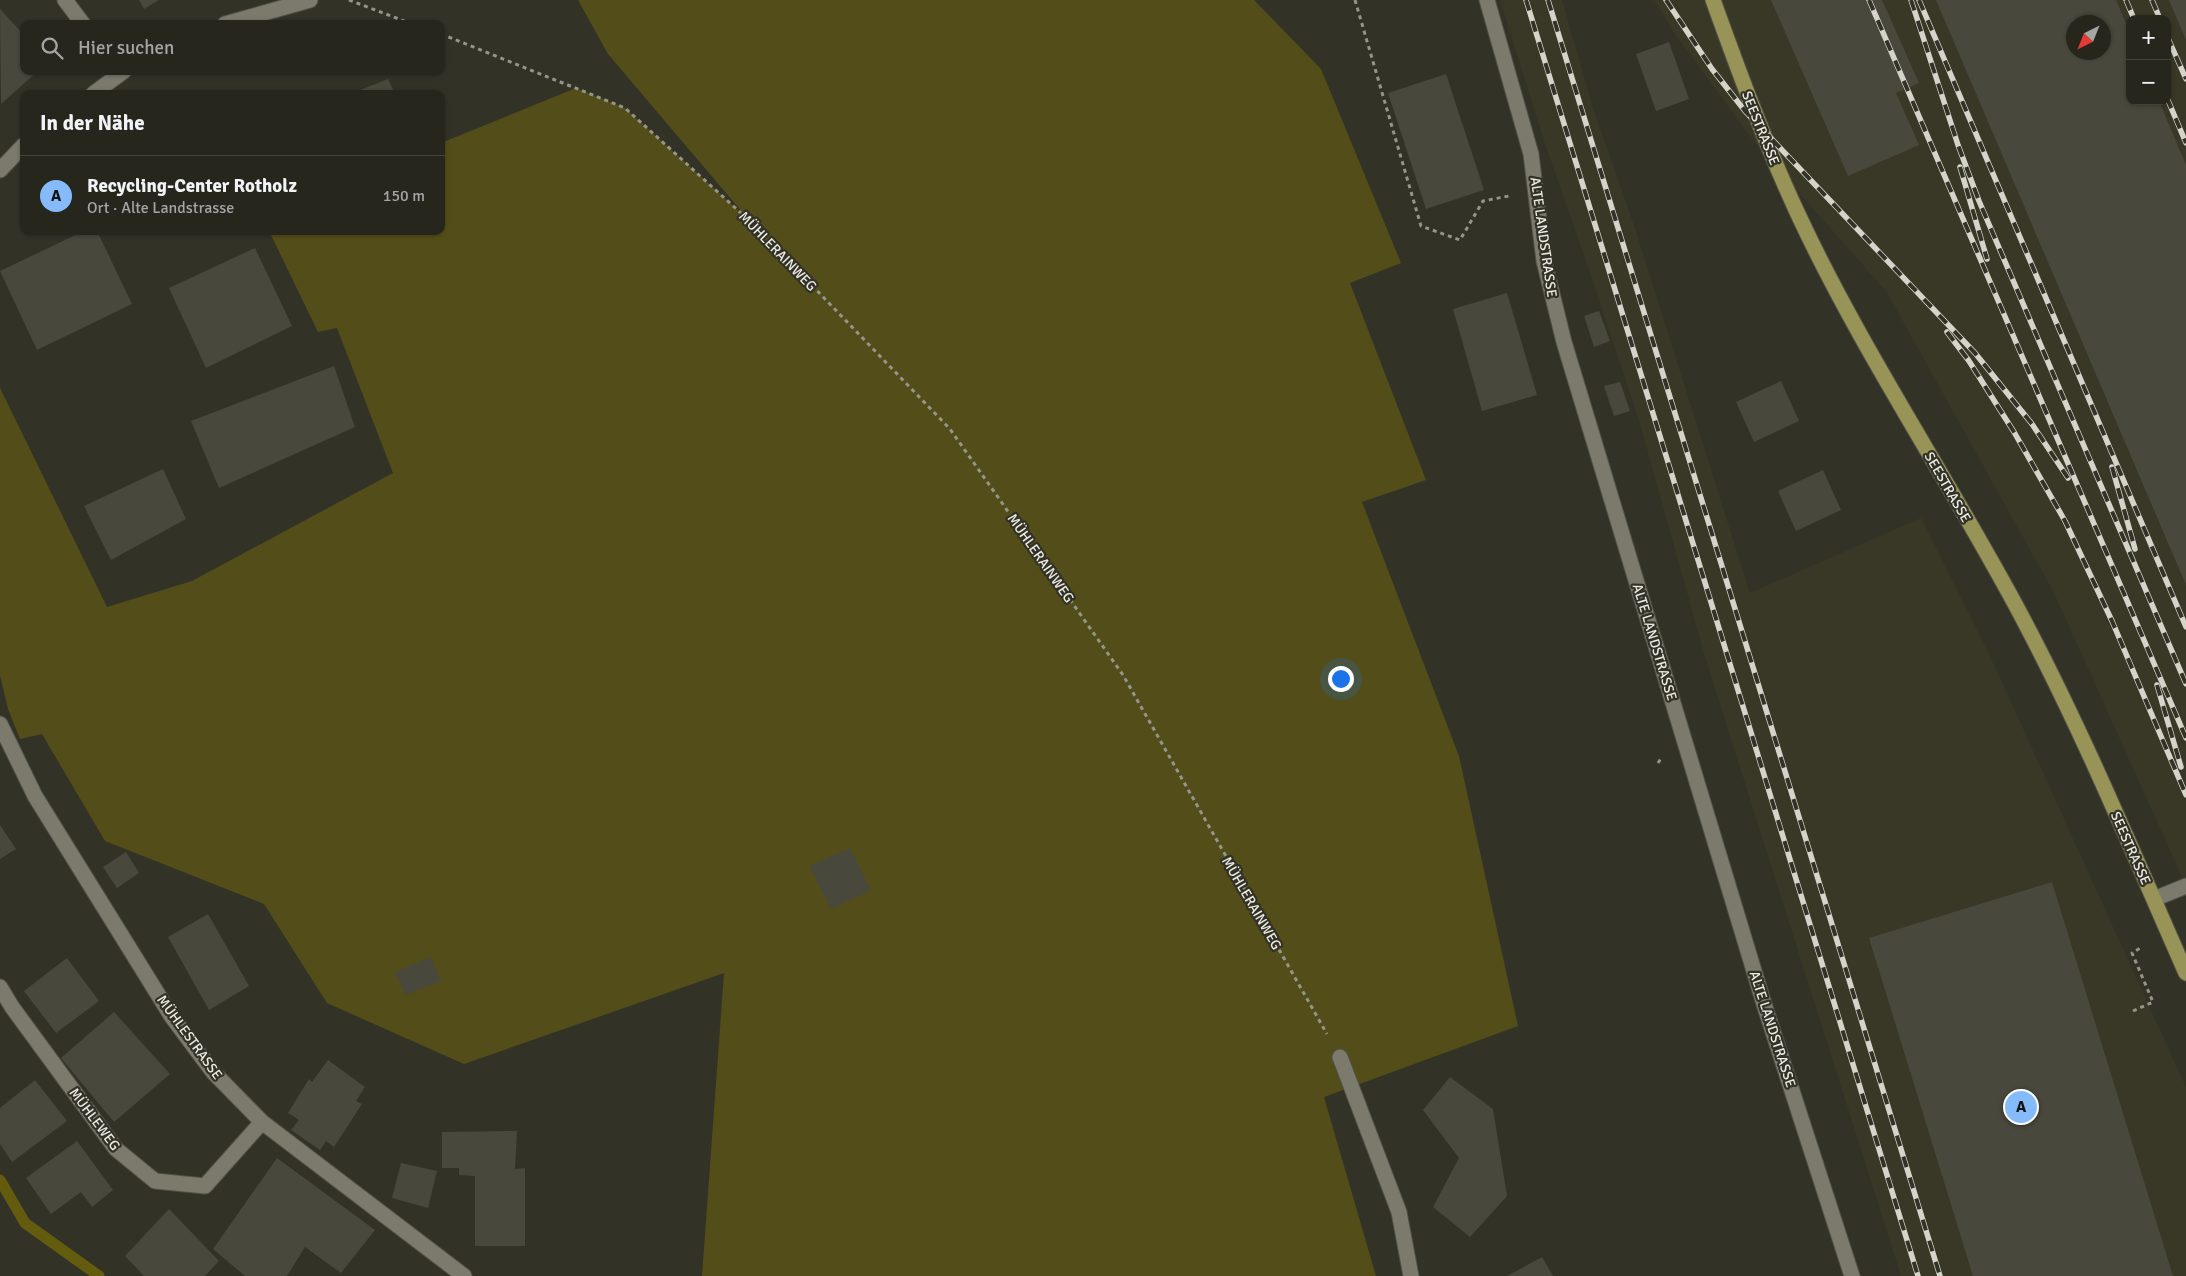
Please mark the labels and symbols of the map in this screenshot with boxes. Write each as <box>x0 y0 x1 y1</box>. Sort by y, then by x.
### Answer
north arrow <box>2066 15 2111 60</box>
street label: SEESTRASSE <box>1738 89 1783 168</box>
street label: ALTE LANDSTRASSE <box>1527 176 1560 298</box>
street label: MÜHLERAINWEG <box>735 208 820 295</box>
street label: SEESTRASSE <box>1921 449 1975 525</box>
street label: MÜHLERAINWEG <box>1004 511 1078 606</box>
street label: ALTE LANDSTRASSE <box>1629 582 1680 703</box>
your location <box>1328 666 1354 692</box>
street label: SEESTRASSE <box>2107 809 2154 888</box>
street label: MÜHLERAINWEG <box>1218 854 1285 953</box>
street label: ALTE LANDSTRASSE <box>1746 969 1799 1090</box>
street label: MÜHLESTRASSE <box>153 992 226 1083</box>
street label: MÜHLEWEG <box>66 1085 124 1154</box>
pin: A <box>2005 1088 2037 1126</box>

